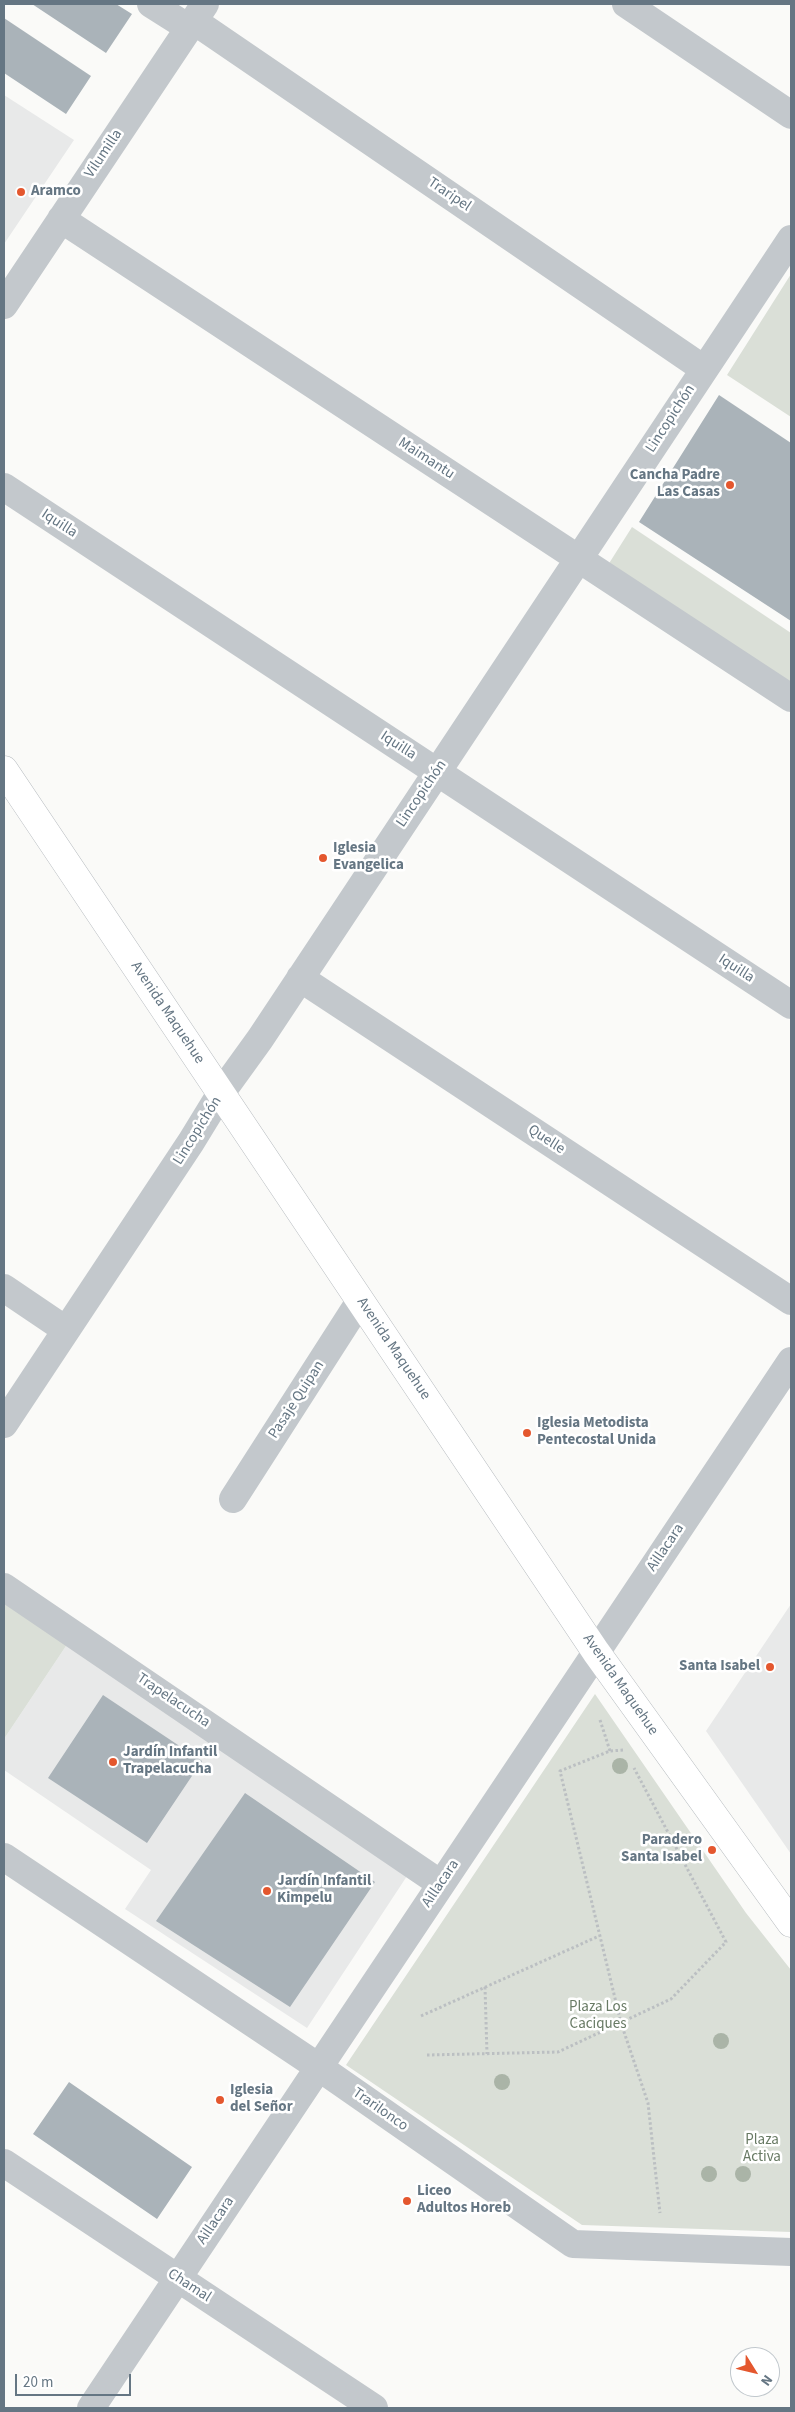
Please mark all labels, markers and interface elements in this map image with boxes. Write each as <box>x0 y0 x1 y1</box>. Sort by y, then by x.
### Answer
street label: Vilumilla <box>81 126 127 182</box>
street label: Traripel <box>424 174 474 216</box>
place label: Aramco <box>31 183 81 201</box>
marker: Aramco <box>15 186 27 198</box>
street label: Lincopichón <box>642 382 700 456</box>
street label: Maimantu <box>394 434 458 484</box>
place label: Cancha Padre Las Casas <box>630 467 720 502</box>
marker: Cancha Padre Las Casas <box>724 479 736 491</box>
street label: Iquilla <box>38 506 80 542</box>
street label: Iquilla <box>377 728 419 764</box>
street label: Lincopichón <box>393 757 451 831</box>
place label: Iglesia Evangelica <box>333 840 404 875</box>
marker: Iglesia Evangelica <box>317 852 329 864</box>
street label: Iquilla <box>715 951 757 987</box>
street label: Avenida Maquehue <box>126 958 208 1068</box>
street label: Lincopichón <box>170 1094 226 1168</box>
street label: Quelle <box>524 1121 568 1159</box>
street label: Avenida Maquehue <box>352 1294 434 1404</box>
street label: Pasaje Quipan <box>265 1358 329 1442</box>
place label: Iglesia Metodista Pentecostal Unida <box>537 1415 656 1450</box>
marker: Iglesia Metodista Pentecostal Unida <box>521 1427 533 1439</box>
street label: Aillacara <box>644 1521 688 1575</box>
street label: Avenida Maquehue <box>578 1631 662 1739</box>
place label: Santa Isabel <box>679 1658 760 1676</box>
marker: Santa Isabel <box>764 1661 776 1673</box>
street label: Trapelacucha <box>133 1670 213 1732</box>
place label: Jardín Infantil Trapelacucha <box>123 1744 217 1779</box>
marker: Jardín Infantil Trapelacucha <box>107 1756 119 1768</box>
place label: Paradero Santa Isabel <box>621 1832 702 1867</box>
marker: Paradero Santa Isabel <box>706 1844 718 1856</box>
street label: Aillacara <box>419 1857 463 1911</box>
place label: Jardín Infantil Kimpelu <box>277 1873 371 1908</box>
marker: Jardín Infantil Kimpelu <box>261 1885 273 1897</box>
park label: Plaza Los Caciques <box>569 1999 627 2034</box>
place label: Iglesia del Señor <box>230 2082 293 2117</box>
street label: Trarilonco <box>349 2084 411 2136</box>
marker: Iglesia del Señor <box>214 2094 226 2106</box>
park label: Plaza Activa <box>743 2132 781 2167</box>
place label: Liceo Adultos Horeb <box>417 2183 511 2218</box>
street label: Aillacara <box>194 2194 238 2248</box>
marker: Liceo Adultos Horeb <box>401 2195 413 2207</box>
street label: Chamal <box>164 2265 214 2307</box>
north arrow <box>730 2347 780 2397</box>
scale bar <box>18 2364 134 2396</box>
text: N <box>755 2371 777 2390</box>
text: 20 m <box>23 2372 53 2393</box>

